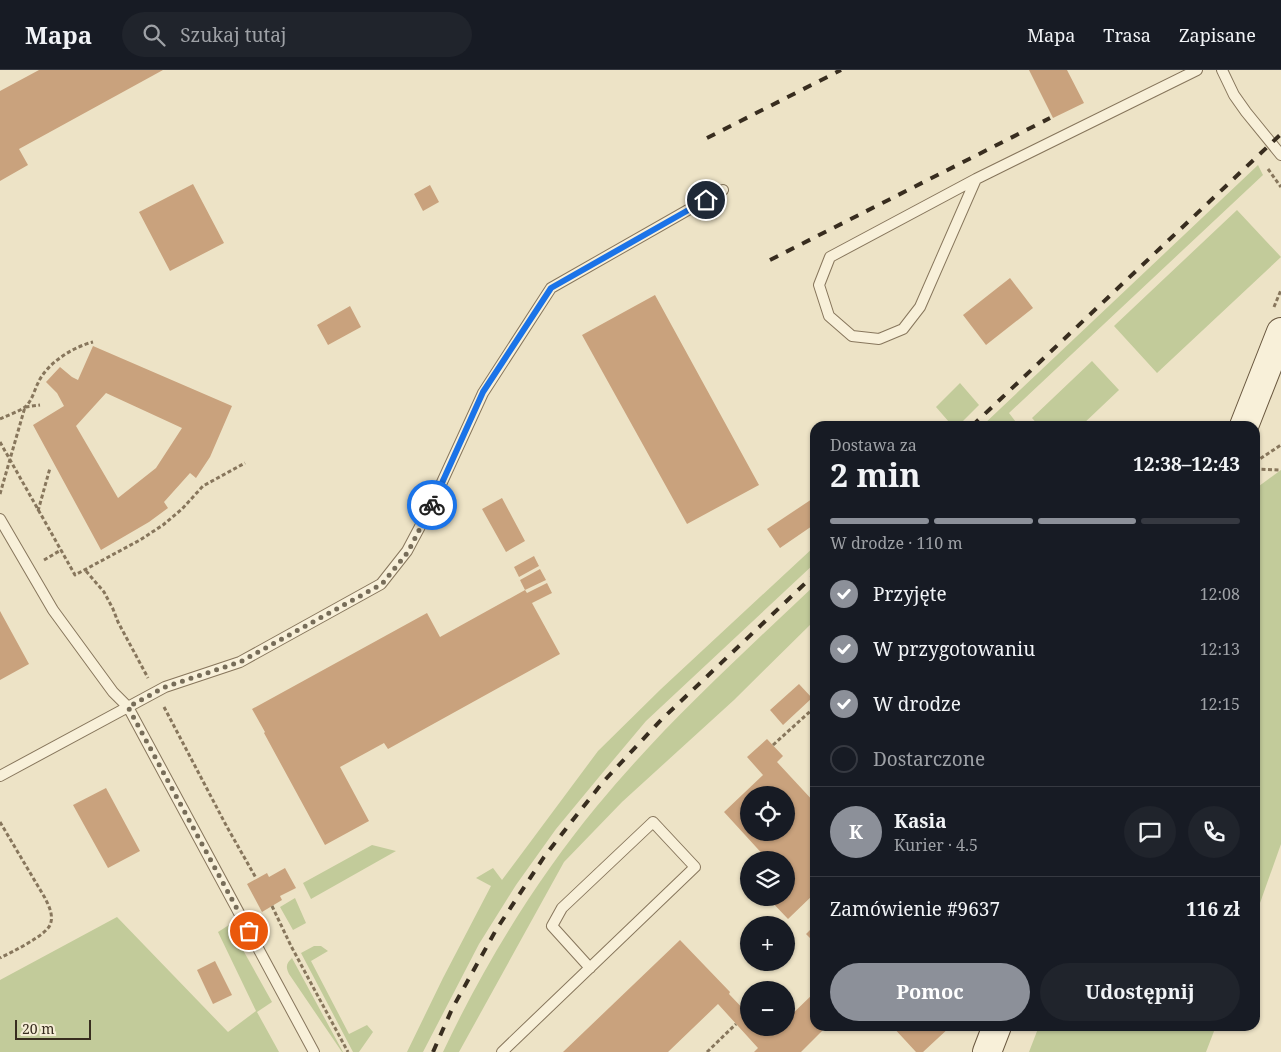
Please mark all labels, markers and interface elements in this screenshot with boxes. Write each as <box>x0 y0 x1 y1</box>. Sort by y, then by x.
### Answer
search box <box>122 12 472 57</box>
text: Mapa <box>25 18 92 51</box>
icon: search <box>140 21 168 49</box>
text: Szukaj tutaj <box>180 22 287 48</box>
text: Mapa <box>1027 23 1075 47</box>
text: Trasa <box>1103 23 1151 47</box>
text: Zapisane <box>1179 23 1256 47</box>
pin <box>685 179 727 221</box>
icon: home <box>692 186 720 214</box>
text: Dostawa za <box>830 434 917 456</box>
text: 12:38–12:43 <box>1133 451 1240 477</box>
text: 2 min <box>830 453 921 496</box>
courier <box>407 480 457 530</box>
icon: bike <box>418 491 446 519</box>
text: W drodze · 110 m <box>830 532 963 554</box>
icon: check <box>830 580 858 608</box>
text: Przyjęte <box>873 581 947 607</box>
text: 12:08 <box>1200 583 1240 605</box>
icon: check <box>830 635 858 663</box>
text: W przygotowaniu <box>873 636 1035 662</box>
text: 12:13 <box>1200 638 1240 660</box>
icon: check <box>830 690 858 718</box>
text: W drodze <box>873 691 961 717</box>
text: 12:15 <box>1200 693 1240 715</box>
text: Dostarczone <box>873 746 985 772</box>
map controls <box>740 786 795 1036</box>
button: locate <box>740 786 795 841</box>
button: chat <box>1124 806 1176 858</box>
button: phone <box>1188 806 1240 858</box>
text: Kasia <box>894 808 947 834</box>
text: K <box>849 819 863 845</box>
text: Kurier · 4.5 <box>894 834 978 856</box>
button: layers <box>740 851 795 906</box>
text: Zamówienie #9637 <box>830 896 1000 922</box>
text: 116 zł <box>1186 896 1240 922</box>
pin <box>228 910 270 952</box>
button: + <box>740 916 795 971</box>
icon: bag <box>235 917 263 945</box>
button: Pomoc <box>830 963 1030 1021</box>
button: Udostępnij <box>1040 963 1240 1021</box>
button: − <box>740 981 795 1036</box>
scale bar <box>15 1017 91 1040</box>
text: 20 m <box>22 1019 55 1038</box>

